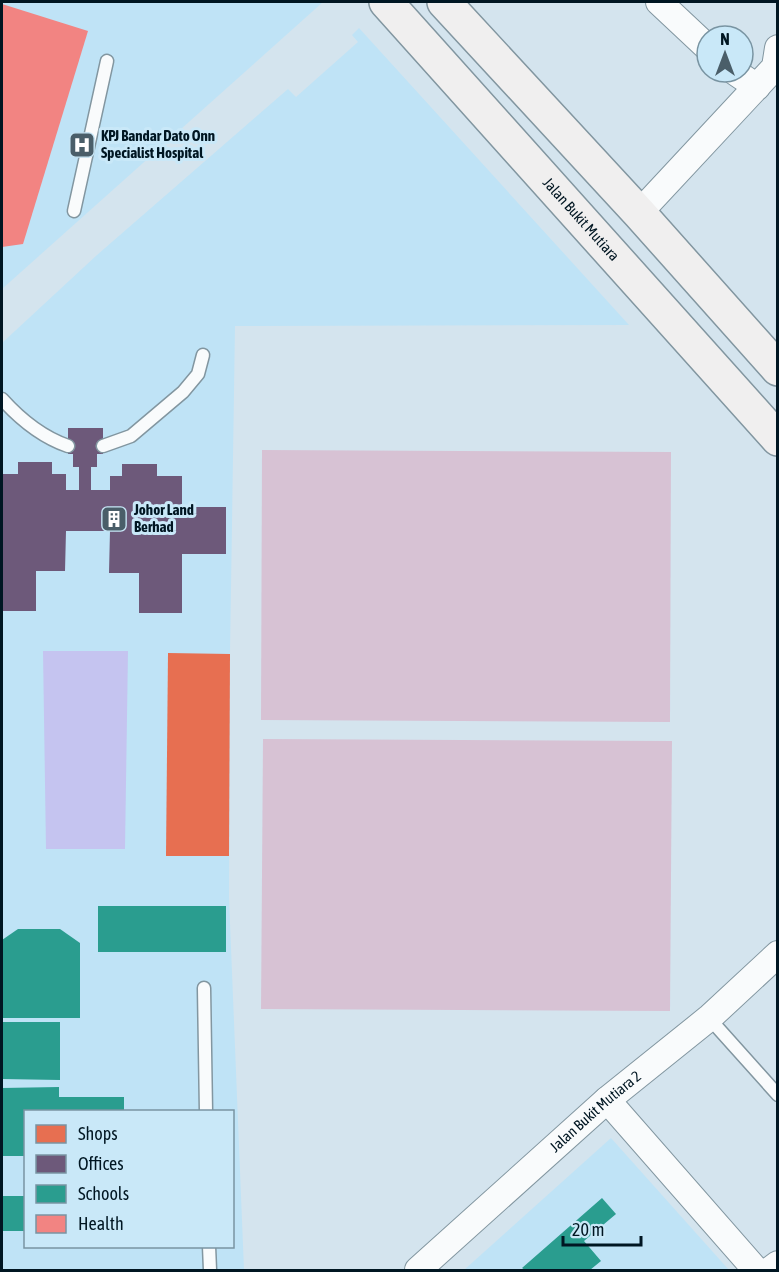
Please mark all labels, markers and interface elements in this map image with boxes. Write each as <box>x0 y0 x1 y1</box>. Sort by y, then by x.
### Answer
north arrow <box>695 24 755 84</box>
text: N <box>720 30 730 48</box>
place label: KPJ Bandar Dato Onn Specialist Hospital <box>101 127 215 161</box>
hospital icon: KPJ Bandar Dato Onn Specialist Hospital <box>67 130 97 160</box>
street label: Jalan Bukit Mutiara <box>540 174 623 264</box>
place label: Johor Land Berhad <box>133 501 194 535</box>
building icon: Johor Land Berhad <box>99 504 129 534</box>
street label: Jalan Bukit Mutiara 2 <box>546 1067 644 1155</box>
legend <box>24 1110 234 1248</box>
text: Shops <box>78 1123 118 1144</box>
text: Offices <box>78 1153 124 1174</box>
text: Schools <box>78 1183 129 1204</box>
scale bar <box>563 1209 641 1247</box>
text: Health <box>78 1213 124 1234</box>
text: 20 m <box>572 1219 604 1240</box>

